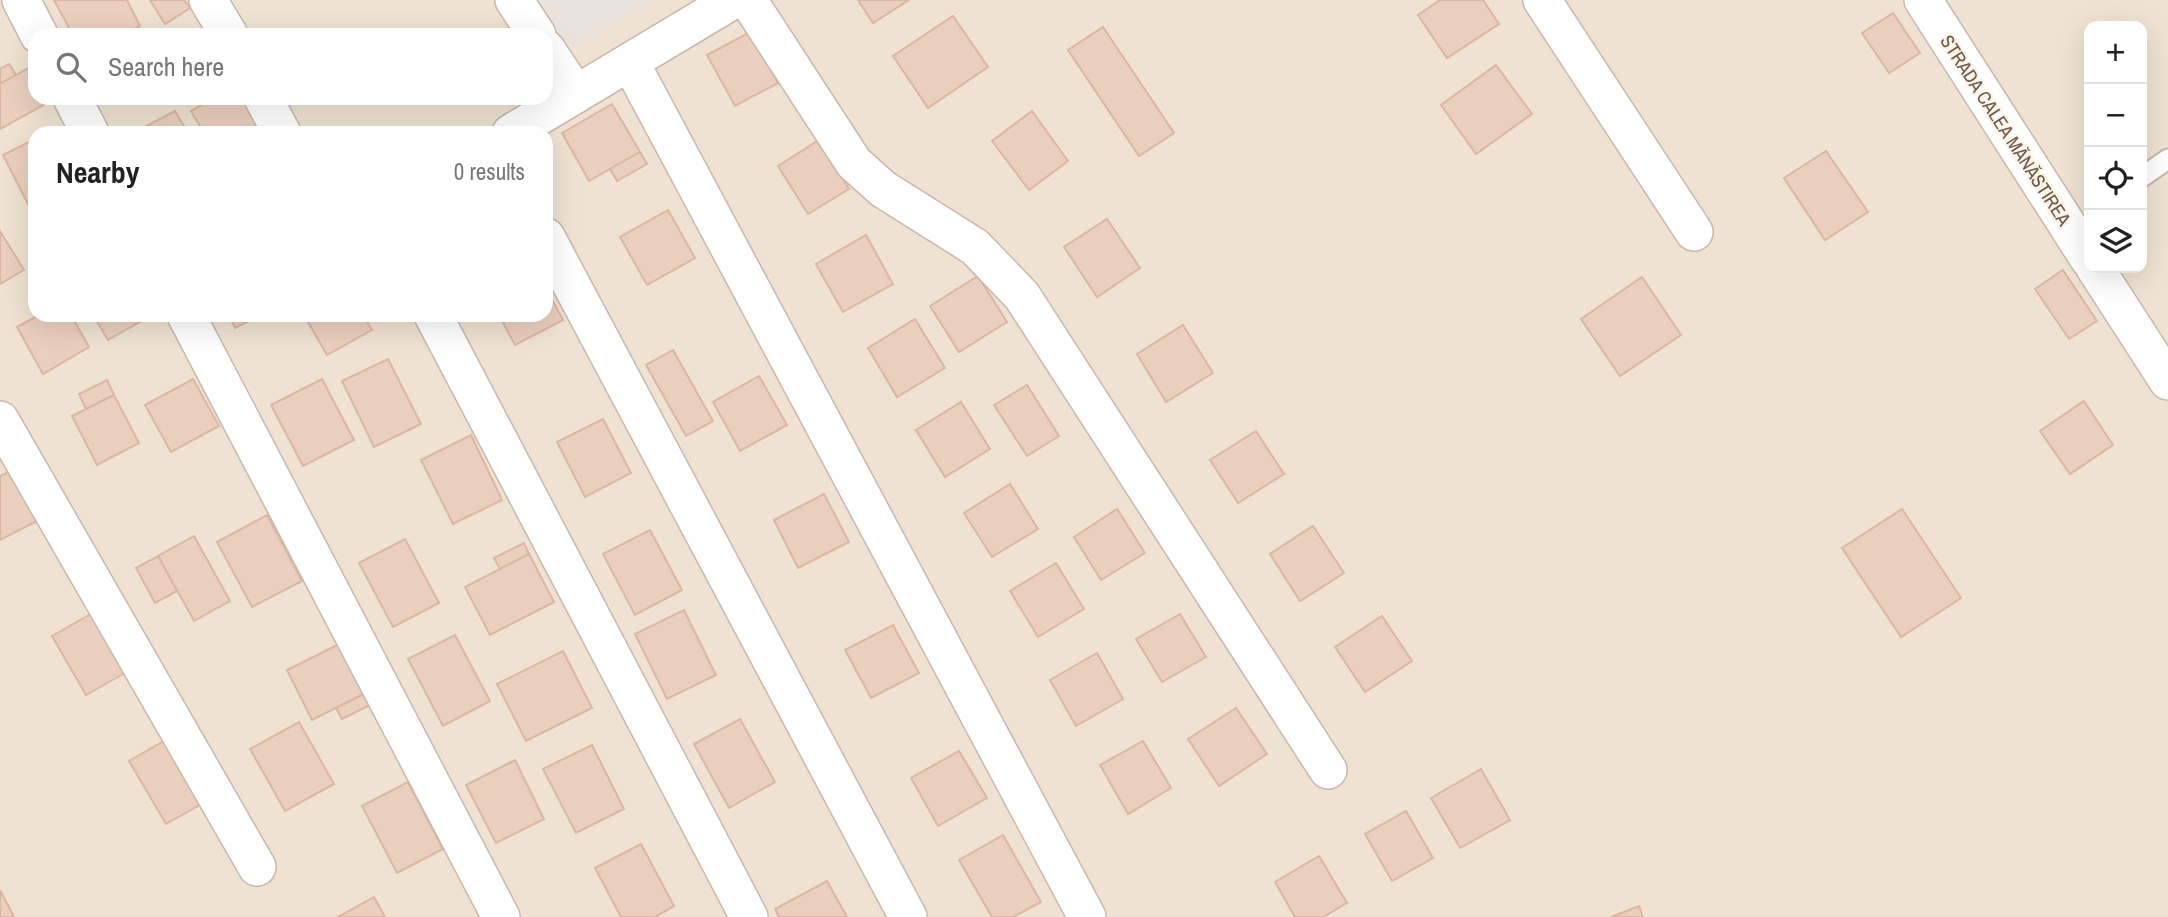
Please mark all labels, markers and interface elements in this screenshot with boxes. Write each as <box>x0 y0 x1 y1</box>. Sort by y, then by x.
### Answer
map controls <box>2084 21 2147 273</box>
button: + <box>2084 21 2147 84</box>
search box <box>28 28 553 105</box>
street label: STRADA CALEA MĂNĂSTIREA <box>1934 30 2078 231</box>
icon: search <box>52 48 90 86</box>
text: Search here <box>108 49 224 84</box>
button: − <box>2084 84 2147 147</box>
button: locate <box>2084 147 2147 210</box>
text: Nearby <box>56 152 139 192</box>
text: 0 results <box>454 156 525 187</box>
button: layers <box>2084 210 2147 273</box>

